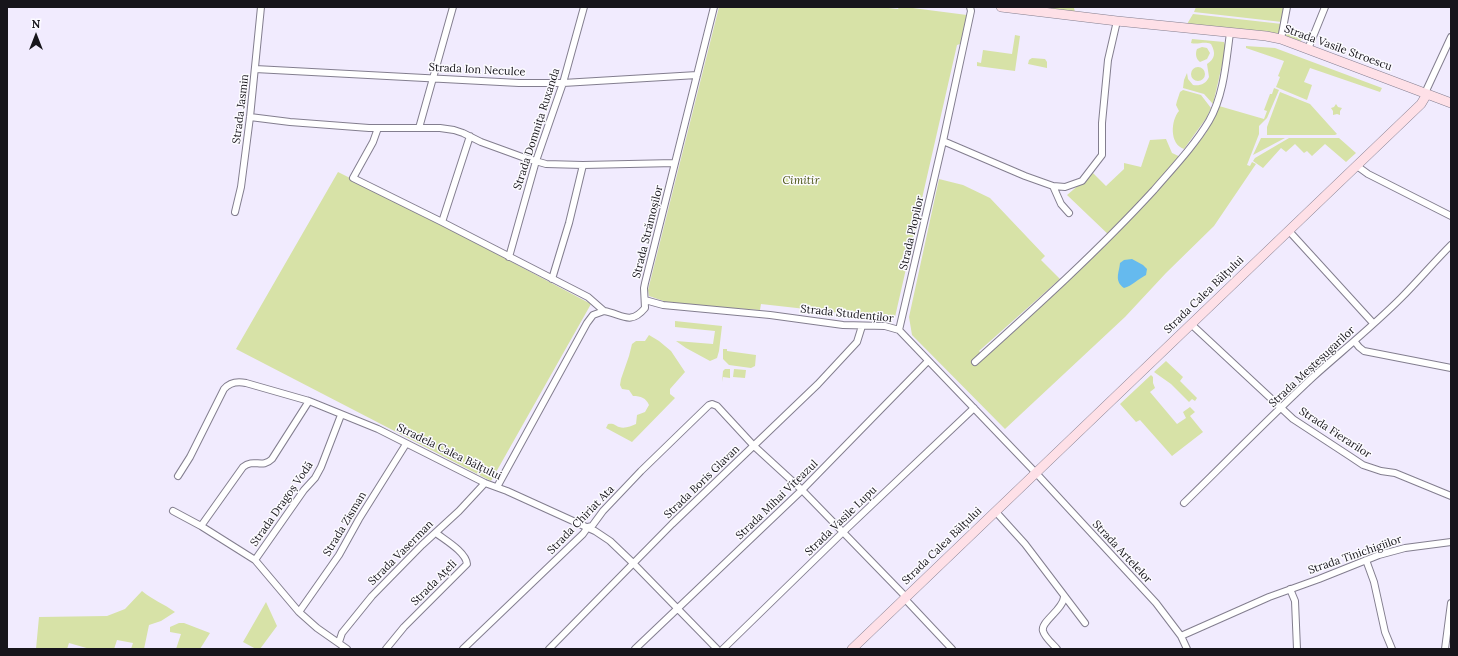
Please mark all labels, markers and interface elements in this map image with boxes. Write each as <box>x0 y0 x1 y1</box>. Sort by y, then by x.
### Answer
north arrow <box>16 16 56 56</box>
text: N <box>32 17 40 31</box>
street label: Strada Vasile Stroescu <box>1282 22 1394 74</box>
street label: Strada Ion Neculce <box>428 61 526 79</box>
street label: Strada Domnița Ruxanda <box>511 67 563 191</box>
street label: Strada Jasmin <box>230 73 252 145</box>
park label: Cimitir <box>783 174 819 188</box>
street label: Strada Strămoșilor <box>630 184 666 280</box>
street label: Strada Plopilor <box>897 195 927 271</box>
street label: Strada Calea Bălțului <box>1161 254 1247 336</box>
street label: Strada Studenților <box>800 303 894 325</box>
street label: Strada Meșteșugarilor <box>1266 324 1358 410</box>
street label: Strada Fierarilor <box>1296 405 1374 461</box>
street label: Stradela Calea Bălțului <box>395 421 503 483</box>
street label: Strada Boris Glavan <box>662 443 742 521</box>
street label: Strada Mihai Viteazul <box>733 457 821 543</box>
street label: Strada Dragoș Vodă <box>248 459 316 549</box>
street label: Strada Chiriat Ata <box>545 483 617 557</box>
street label: Strada Vasile Lupu <box>802 483 880 559</box>
street label: Strada Zisman <box>321 489 369 559</box>
street label: Strada Calea Bălțului <box>899 505 985 587</box>
street label: Strada Vaserman <box>366 518 436 588</box>
street label: Strada Artelelor <box>1090 518 1154 586</box>
street label: Strada Tinichigiilor <box>1306 533 1404 577</box>
street label: Strada Ațeli <box>408 557 460 609</box>

